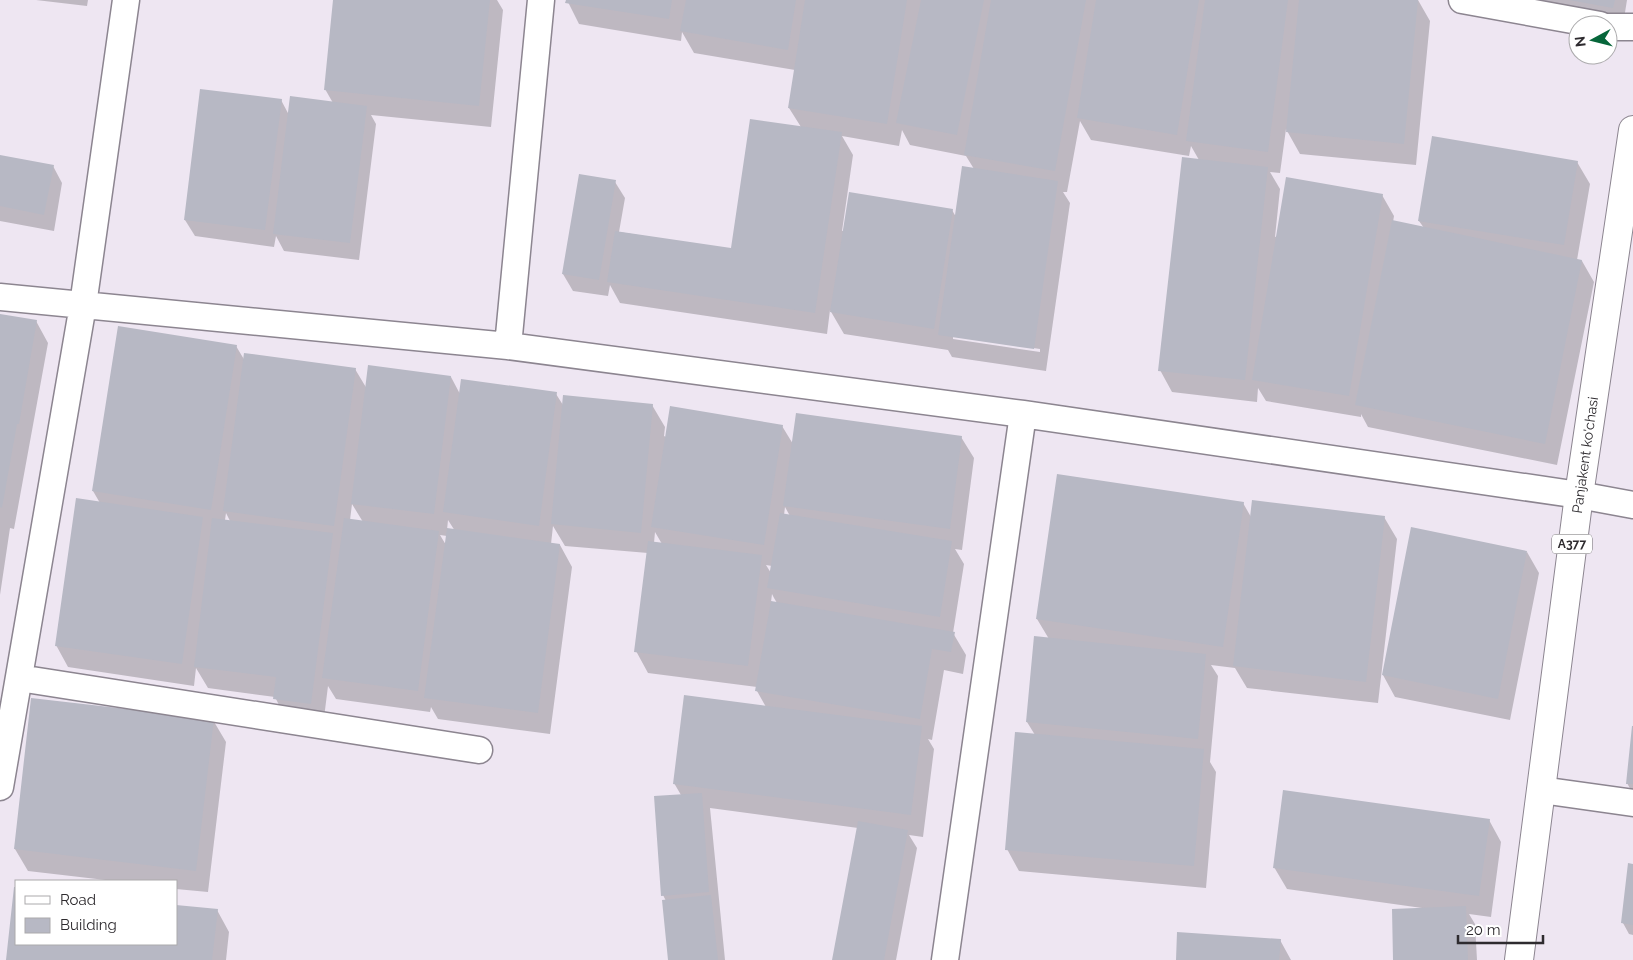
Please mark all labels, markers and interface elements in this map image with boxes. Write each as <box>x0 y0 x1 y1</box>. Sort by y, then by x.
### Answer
north arrow <box>1568 15 1618 65</box>
text: N <box>1572 35 1589 48</box>
street label: Panjakent ko'chasi <box>1569 396 1601 514</box>
road number: A377 <box>1552 534 1592 554</box>
legend <box>15 880 178 945</box>
text: Road <box>60 891 96 909</box>
scale bar <box>1458 912 1543 944</box>
text: Building <box>60 916 117 934</box>
text: 20 m <box>1466 921 1501 939</box>

